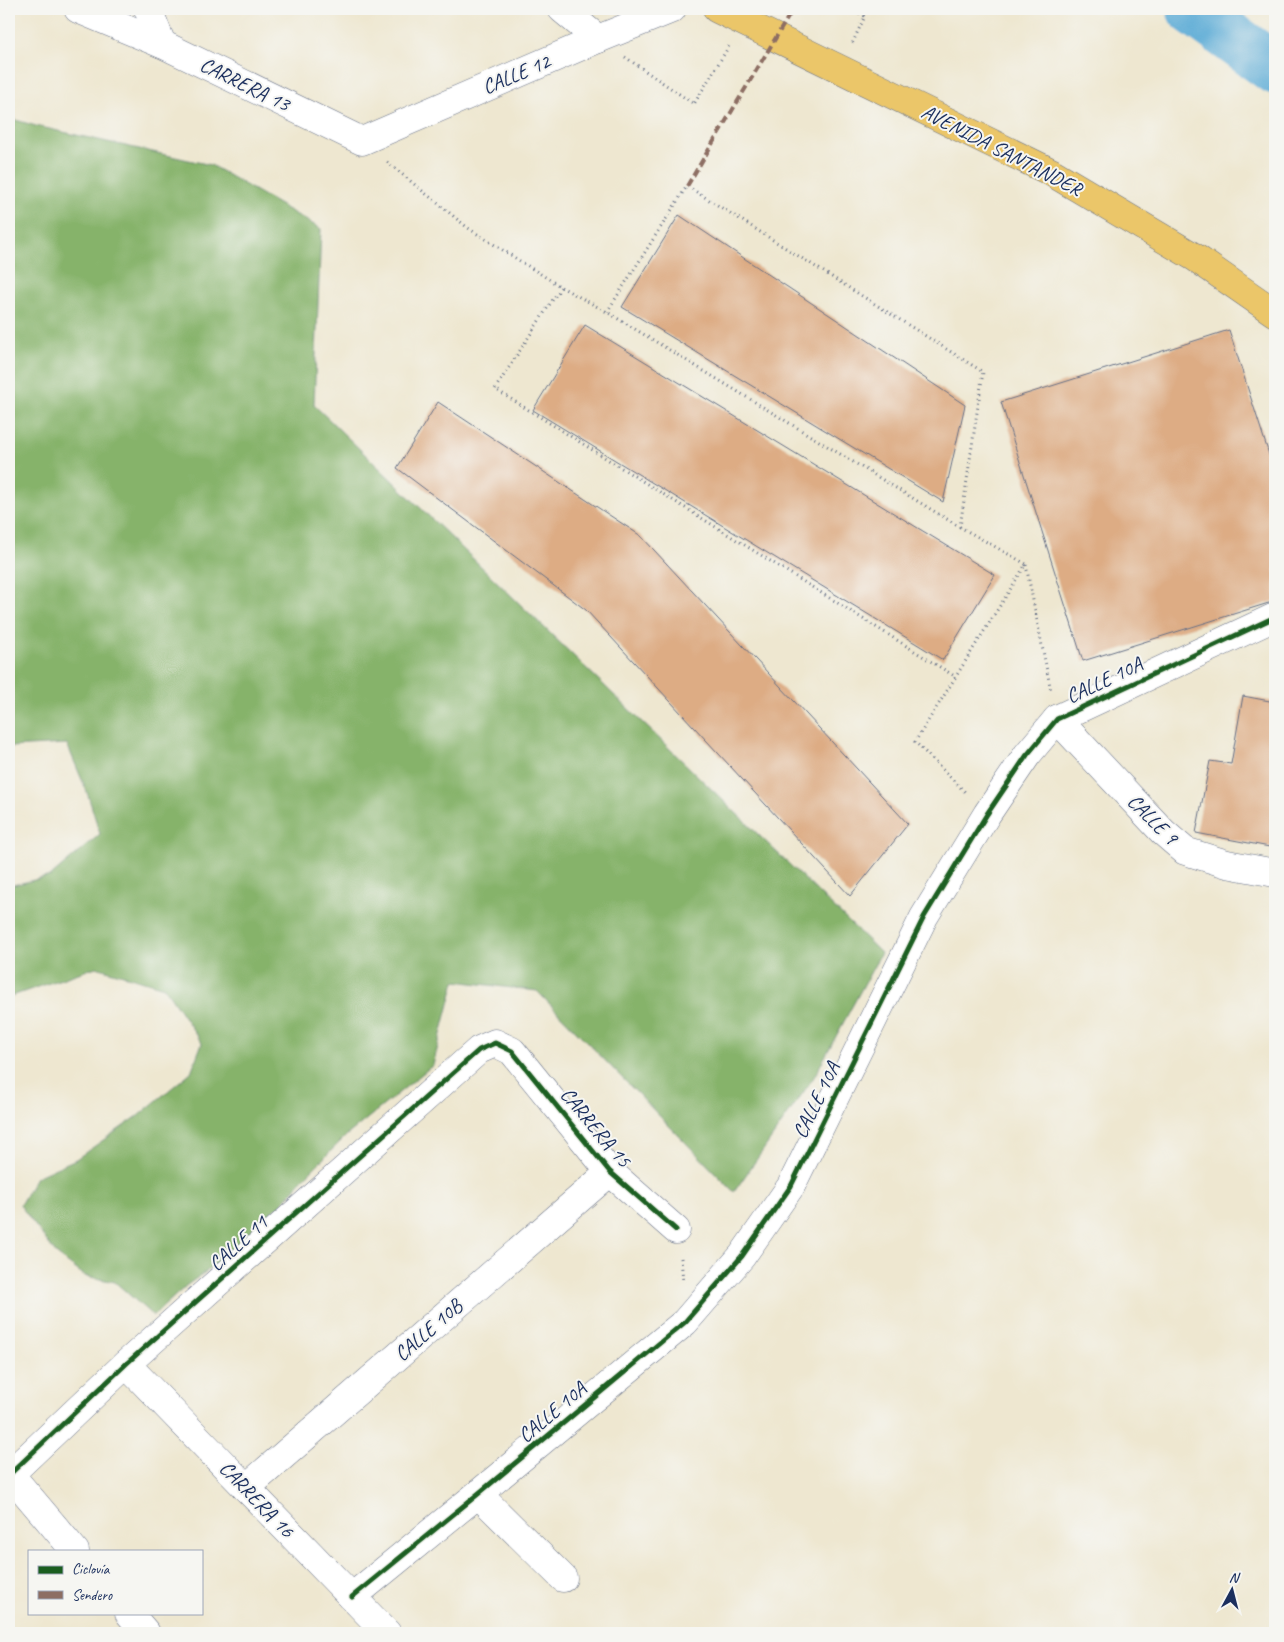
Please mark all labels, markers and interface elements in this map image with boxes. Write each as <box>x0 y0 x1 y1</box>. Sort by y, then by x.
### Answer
street label: CALLE 12 <box>478 48 555 100</box>
street label: CARRERA 13 <box>196 51 296 118</box>
street label: AVENIDA SANTANDER <box>917 98 1088 202</box>
street label: CALLE 10A <box>1062 650 1148 709</box>
street label: CALLE 9 <box>1122 788 1185 851</box>
street label: CALLE 10A <box>786 1056 846 1142</box>
street label: CARRERA 15 <box>555 1082 638 1174</box>
street label: CALLE 11 <box>203 1209 274 1276</box>
street label: CALLE 10B <box>389 1292 469 1367</box>
street label: CALLE 10A <box>512 1375 593 1448</box>
street label: CARRERA 16 <box>214 1455 300 1543</box>
legend <box>28 1550 202 1614</box>
text: Ciclovía <box>72 1560 111 1579</box>
north arrow <box>1206 1564 1256 1614</box>
text: N <box>1228 1569 1241 1587</box>
text: Sendero <box>72 1586 113 1605</box>

